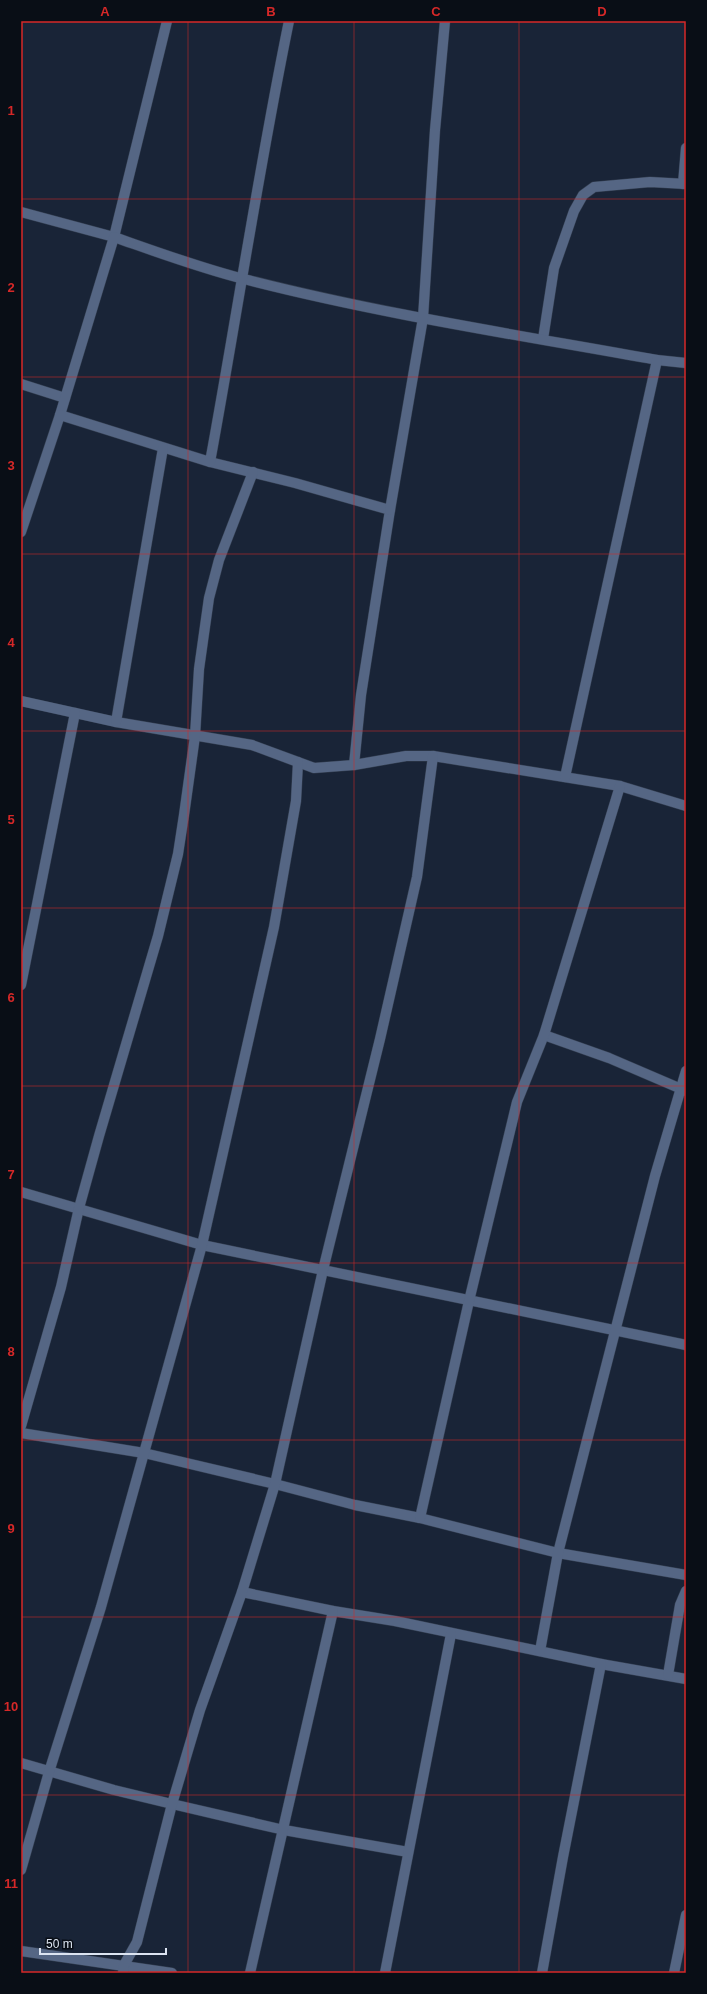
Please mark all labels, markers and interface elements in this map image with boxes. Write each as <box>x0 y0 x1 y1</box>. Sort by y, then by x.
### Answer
text: A <box>100 4 110 19</box>
text: B <box>266 4 276 19</box>
text: C <box>431 4 441 19</box>
text: D <box>597 4 607 19</box>
text: 1 <box>7 103 15 118</box>
text: 2 <box>7 280 15 295</box>
text: 3 <box>7 458 15 473</box>
text: 4 <box>7 635 15 650</box>
text: 5 <box>7 812 15 827</box>
text: 6 <box>7 990 15 1005</box>
text: 7 <box>7 1167 15 1182</box>
text: 8 <box>7 1344 15 1359</box>
text: 9 <box>7 1521 15 1536</box>
text: 10 <box>4 1699 18 1714</box>
text: 11 <box>4 1876 18 1891</box>
scale bar <box>40 1930 166 1956</box>
text: 50 m <box>46 1937 73 1951</box>

